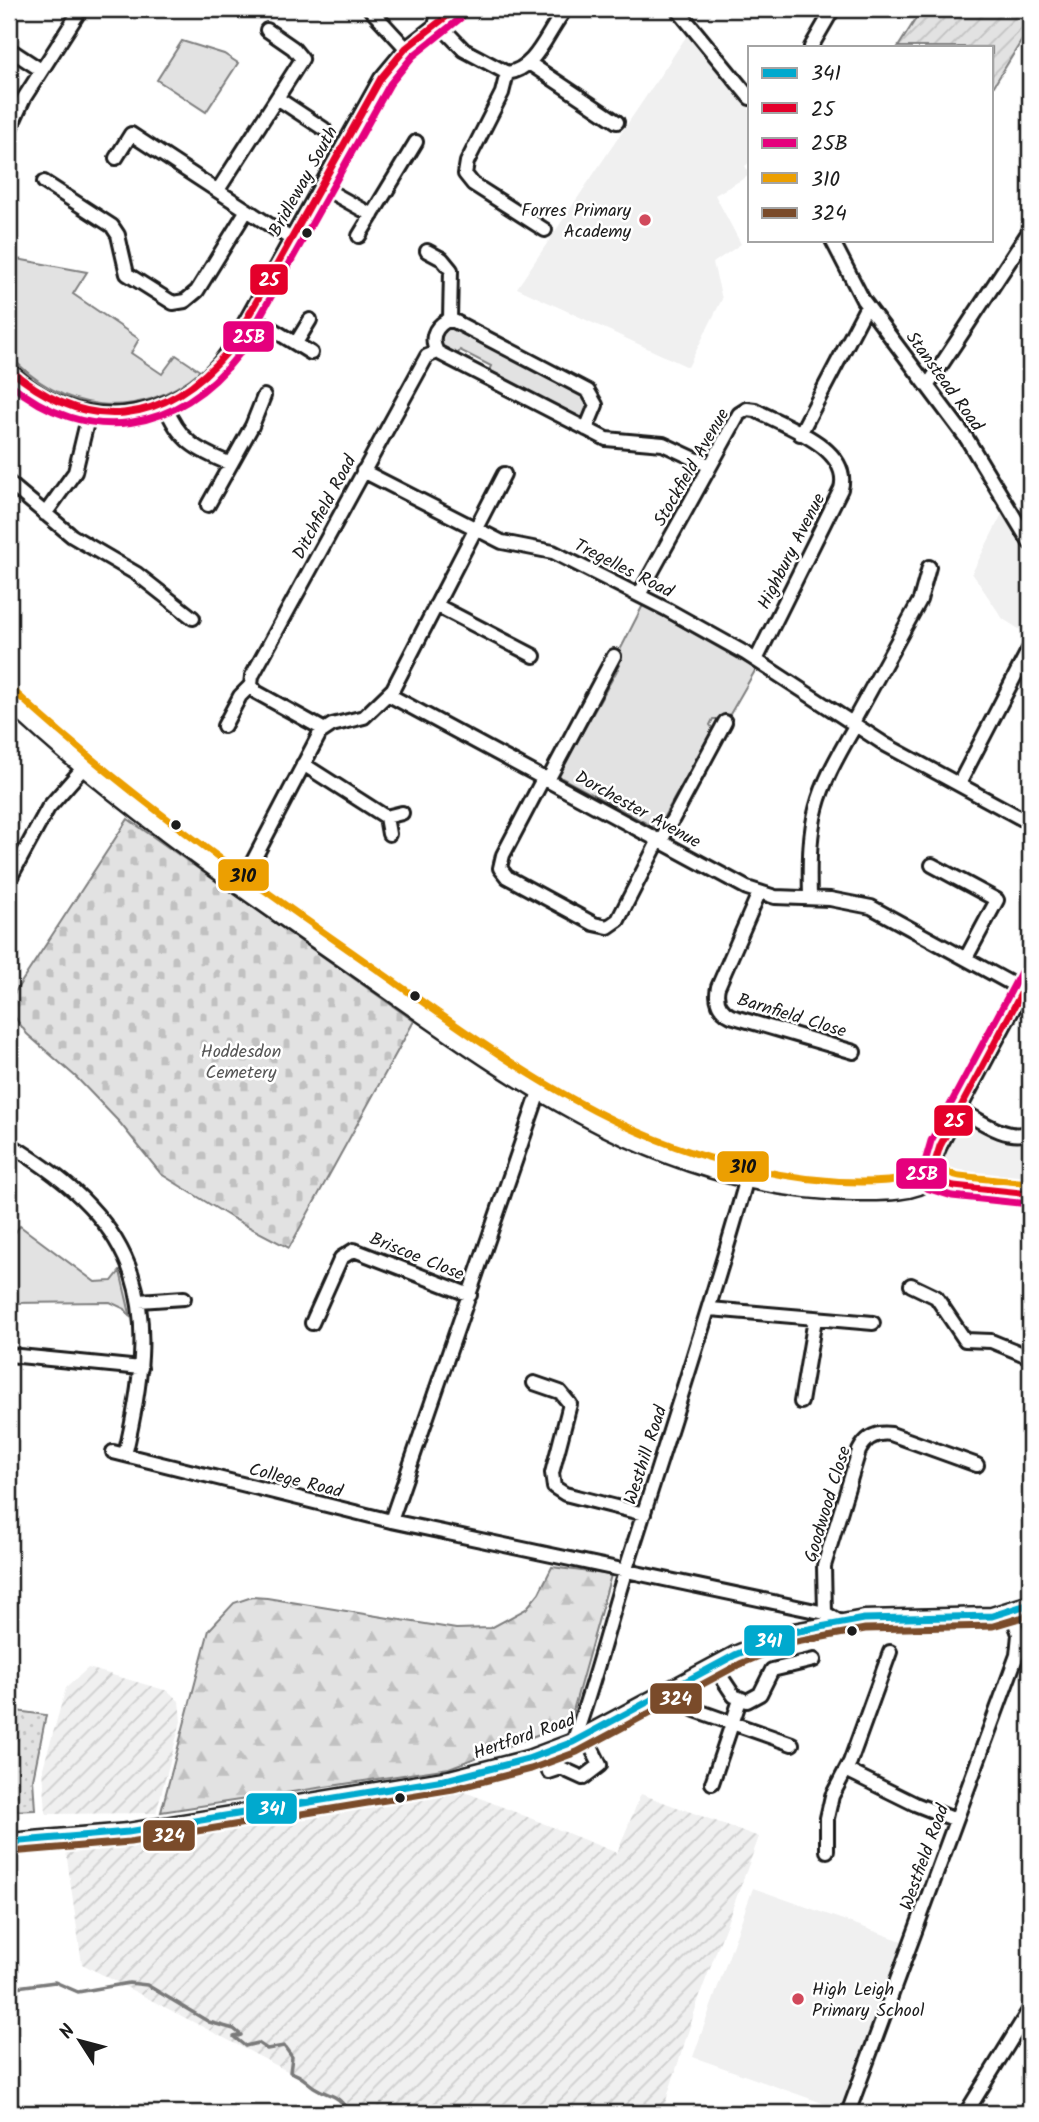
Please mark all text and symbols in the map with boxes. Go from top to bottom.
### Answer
legend [748,46,993,242]
text: 341 [811,58,841,91]
text: 25 [811,94,836,127]
street label: Bridleway South [262,121,347,242]
text: 25B [811,128,848,161]
text: 310 [811,164,840,197]
place label: Forres Primary Academy [521,197,632,247]
text: 324 [811,198,847,231]
marker: Forres Primary Academy [637,212,653,228]
unlabelled marker [300,226,314,240]
line badge: 25 [249,263,289,296]
text: 25 [259,266,281,296]
line badge: 25B [222,320,275,353]
text: 25B [233,323,265,353]
street label: Stanstead Road [897,326,991,439]
street label: Stockfield Avenue [647,403,738,532]
street label: Ditchfield Road [286,449,366,565]
street label: Highbury Avenue [751,488,834,615]
street label: Tregelles Road [569,532,679,607]
street label: Dorchester Avenue [569,764,706,857]
unlabelled marker [169,818,183,832]
line badge: 310 [217,858,270,892]
text: 310 [229,862,256,892]
street label: Barnfield Close [733,986,850,1047]
unlabelled marker [408,989,422,1003]
park label: Hoddesdon Cemetery [201,1038,281,1088]
line badge: 25 [933,1104,974,1137]
text: 25 [944,1107,966,1137]
line badge: 310 [716,1150,770,1183]
text: 310 [729,1153,756,1183]
line badge: 25B [895,1157,948,1190]
text: 25B [906,1160,938,1190]
street label: Briscoe Close [365,1225,468,1290]
street label: Westhill Road [617,1401,676,1509]
street label: Goodwood Close [797,1443,860,1566]
street label: College Road [246,1456,347,1507]
line badge: 341 [743,1624,796,1657]
unlabelled marker [845,1624,859,1638]
text: 341 [755,1627,782,1657]
line badge: 324 [649,1682,703,1715]
text: 324 [659,1685,693,1715]
street label: Hertford Road [470,1706,580,1768]
unlabelled marker [393,1791,407,1805]
line badge: 341 [245,1792,298,1825]
text: 341 [258,1795,285,1825]
street label: Westfield Road [893,1799,958,1915]
line badge: 324 [142,1819,196,1852]
text: 324 [152,1822,186,1852]
place label: High Leigh Primary School [812,1976,925,2026]
marker: High Leigh Primary School [790,1991,806,2007]
north arrow [46,2007,116,2076]
text: N [52,2019,84,2046]

